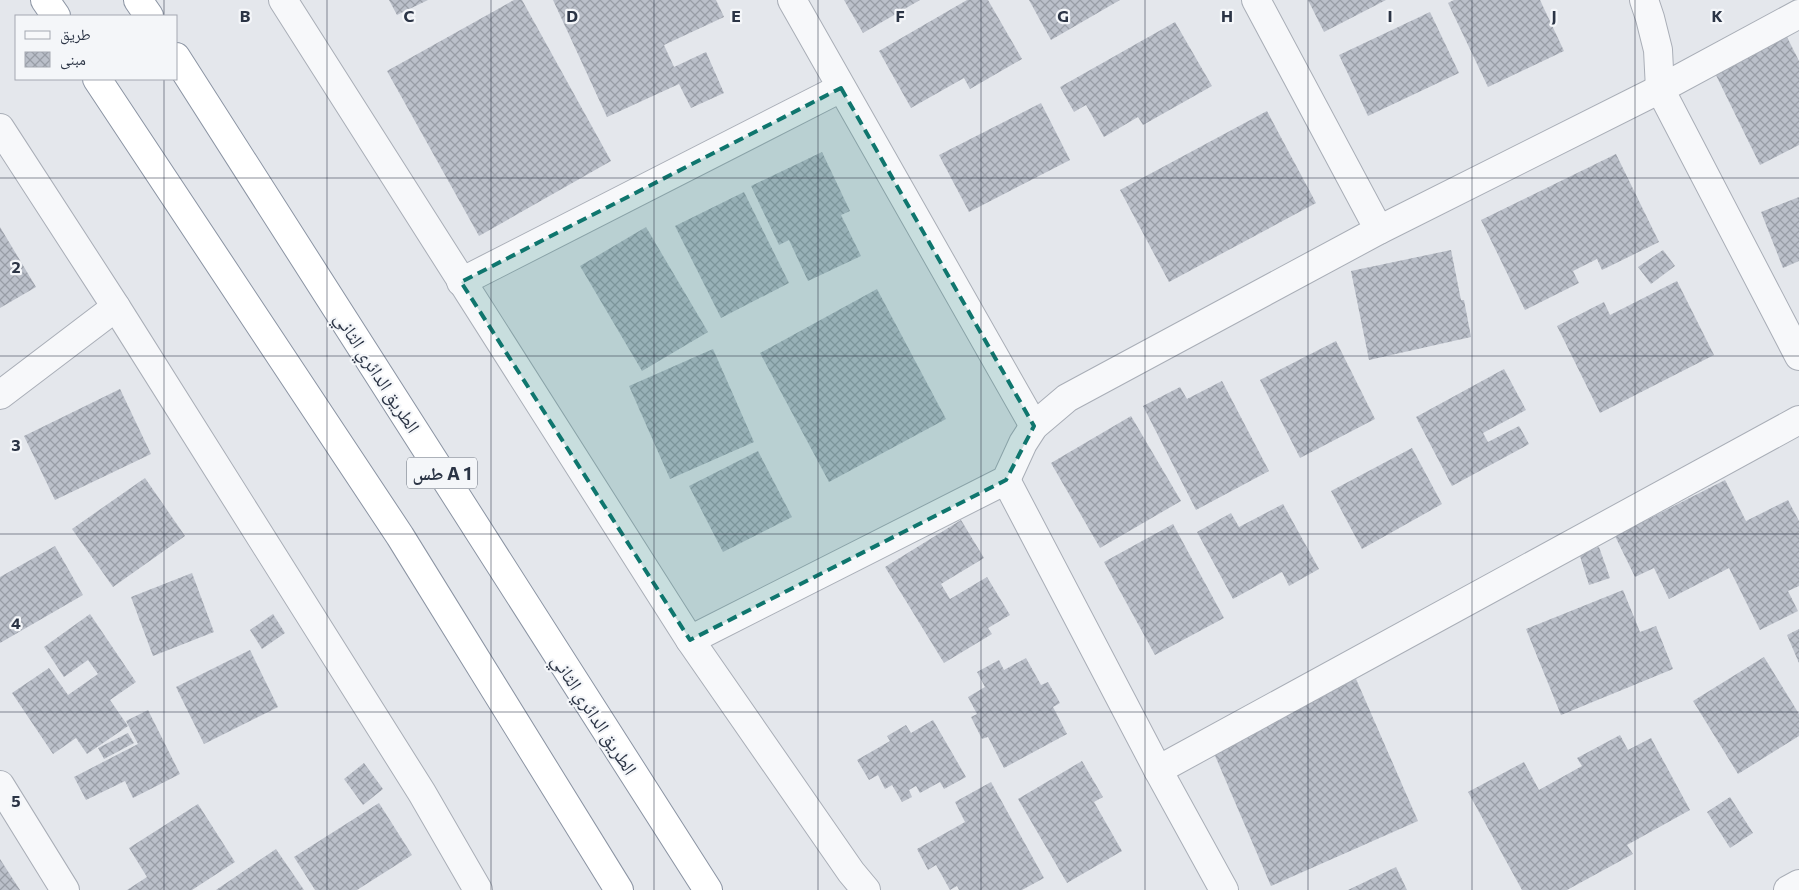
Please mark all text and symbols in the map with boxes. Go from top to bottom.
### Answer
text: B [240,6,251,25]
text: C [404,6,415,25]
text: D [566,6,578,25]
text: E [731,6,741,25]
text: F [895,6,905,25]
text: G [1057,6,1069,25]
text: H [1221,6,1233,25]
text: I [1387,6,1393,25]
text: J [1551,6,1557,25]
text: K [1711,6,1723,25]
legend [15,15,178,80]
text: طريق [60,25,91,45]
text: مبنى [60,50,86,70]
text: 2 [11,257,21,276]
street label: الطريق الدائري الثاني [326,307,426,439]
text: 3 [11,435,21,454]
road number: طس A 1 [407,458,477,488]
text: 4 [11,613,21,632]
street label: الطريق الدائري الثاني [543,649,643,781]
text: 5 [11,791,21,810]

